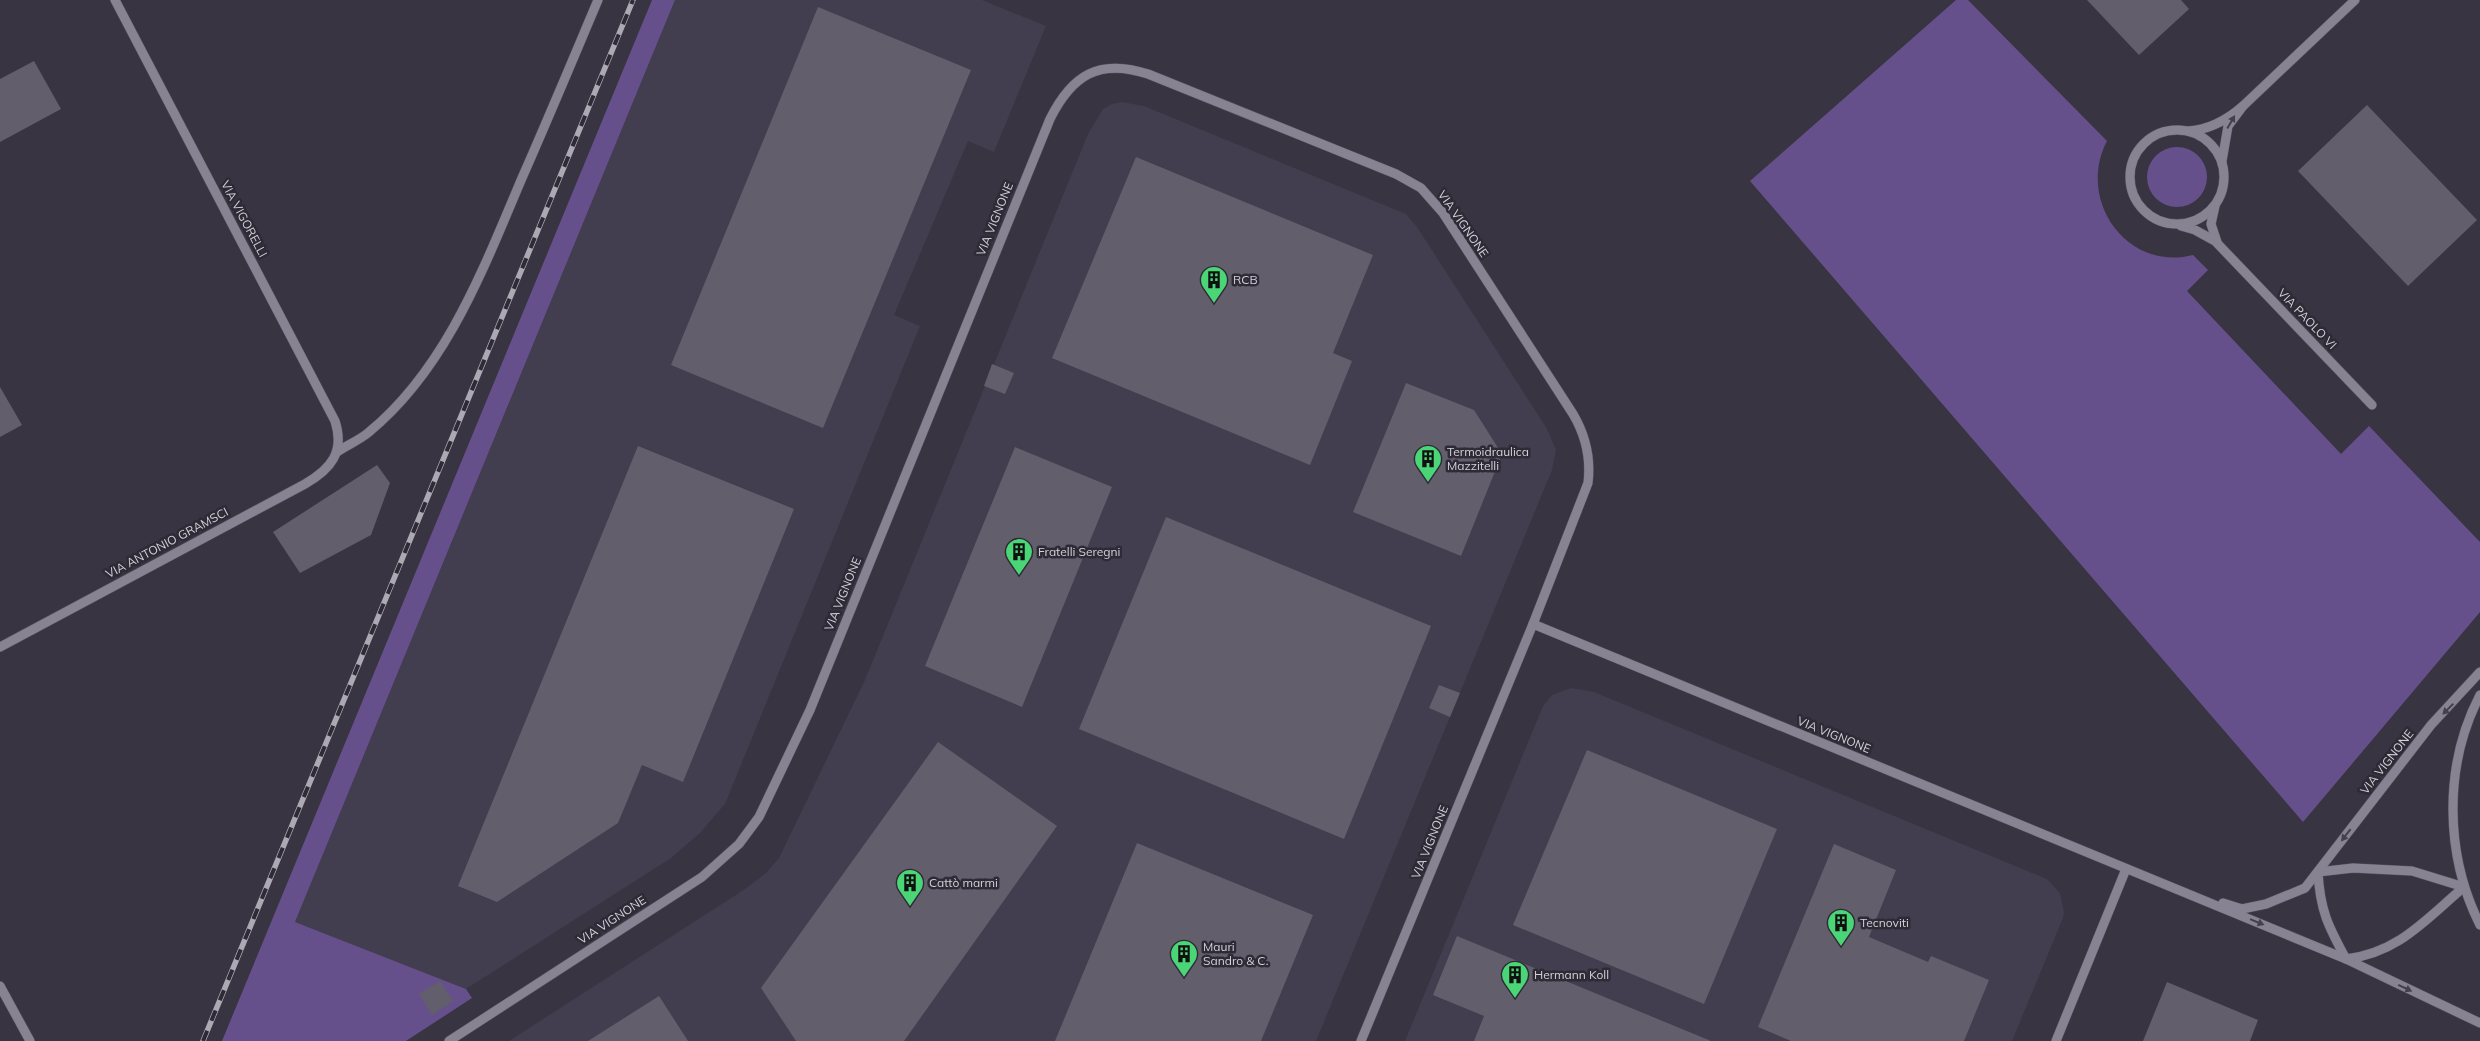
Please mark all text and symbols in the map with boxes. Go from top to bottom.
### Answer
one-way arrow [2227,115,2236,128]
street label: VIA VIGORELLI [218,178,271,260]
street label: VIA VIGNONE [973,180,1016,258]
street label: VIA VIGNONE [1435,187,1492,260]
building icon: RCB [1199,265,1229,304]
place label: RCB [1233,272,1258,287]
street label: VIA PAOLO VI [2275,285,2340,352]
building icon: Termoidraulica Mazzitelli [1413,444,1443,483]
place label: Termoidraulica Mazzitelli [1447,444,1529,473]
street label: VIA ANTONIO GRAMSCI [103,504,231,581]
building icon: Fratelli Seregni [1004,537,1034,576]
place label: Fratelli Seregni [1038,544,1121,559]
street label: VIA VIGNONE [821,555,864,633]
one-way arrow [2442,702,2454,714]
street label: VIA VIGNONE [1795,713,1873,756]
street label: VIA VIGNONE [2357,726,2417,797]
street label: VIA VIGNONE [1408,803,1451,881]
one-way arrow [2341,828,2352,841]
building icon: Cattò marmi [895,868,925,907]
place label: Cattò marmi [929,875,998,890]
street label: VIA VIGNONE [575,892,649,947]
building icon: Tecnoviti [1826,908,1856,947]
place label: Tecnoviti [1860,915,1909,930]
one-way arrow [2250,919,2264,927]
building icon: Mauri Sandro & C. [1169,939,1199,978]
place label: Mauri Sandro & C. [1203,939,1268,968]
building icon: Hermann Koll [1500,960,1530,999]
place label: Hermann Koll [1534,967,1609,982]
one-way arrow [2398,983,2413,992]

